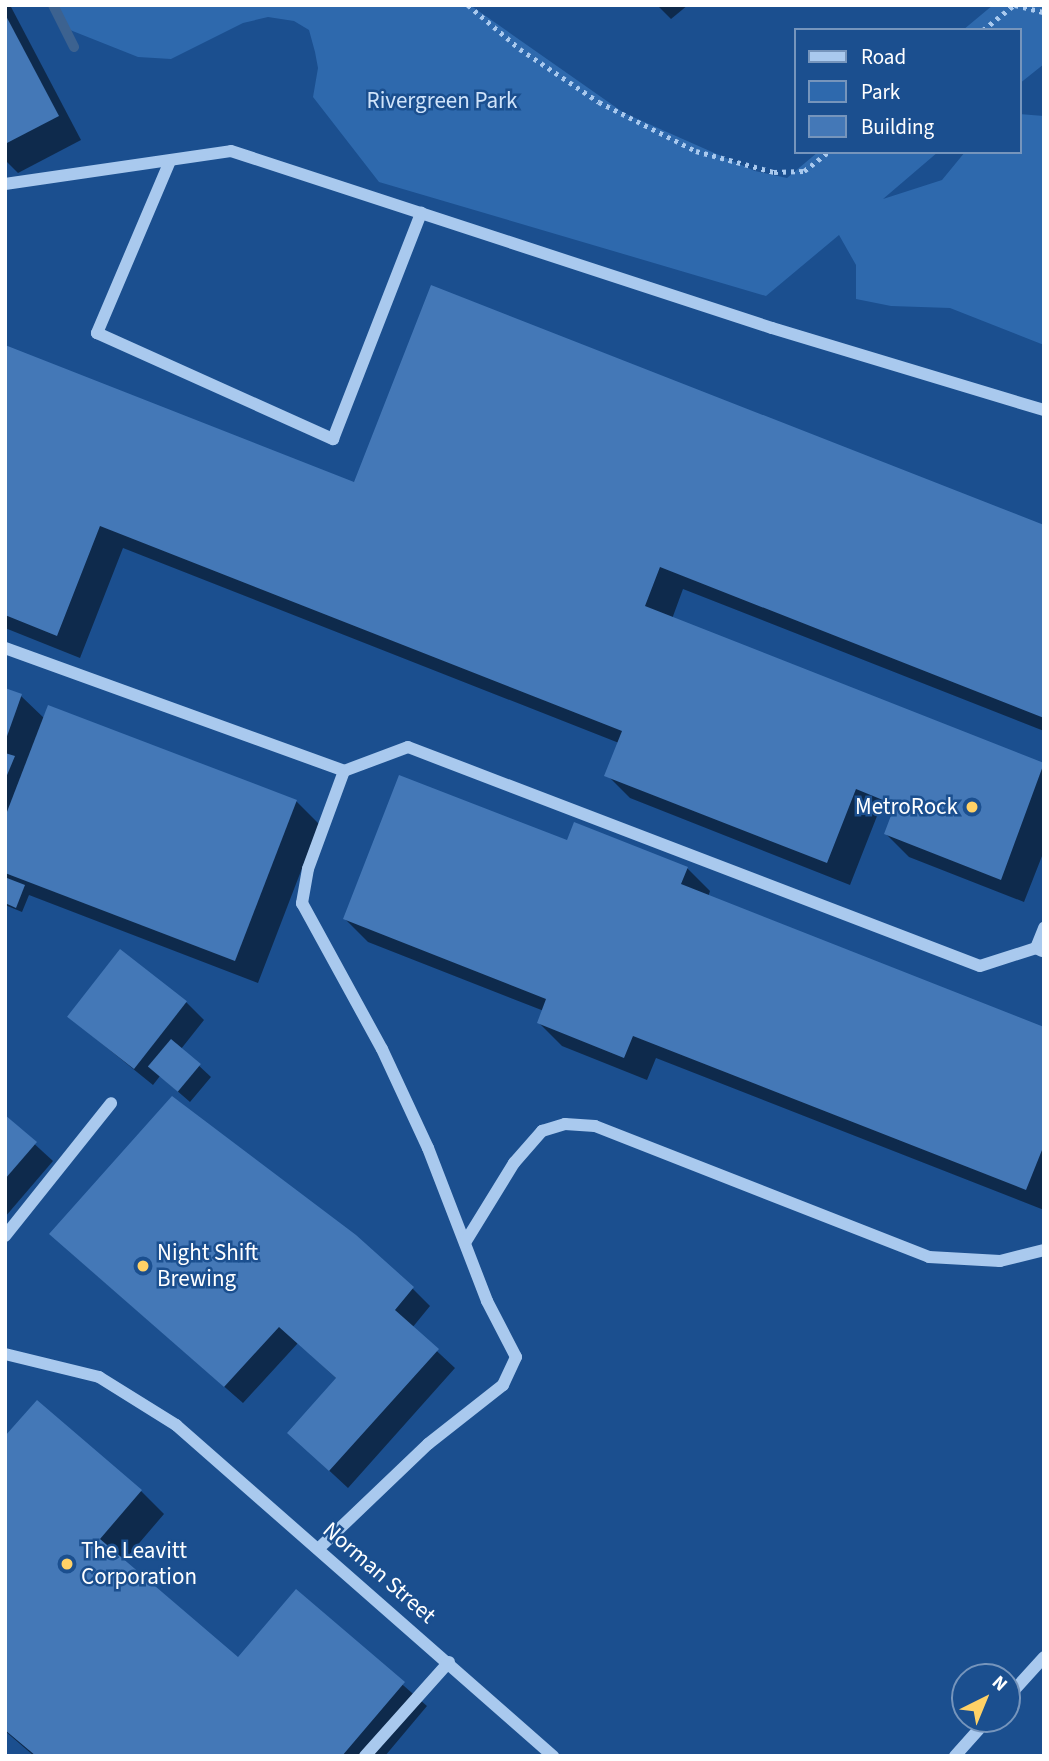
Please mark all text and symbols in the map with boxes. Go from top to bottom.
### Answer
legend [794,28,1021,154]
text: Road [861,42,906,72]
text: Park [861,77,900,107]
park label: Rivergreen Park [367,87,517,115]
text: Building [861,112,934,142]
place label: MetroRock [855,793,958,821]
marker: MetroRock [964,799,980,815]
place label: Night Shift Brewing [157,1239,258,1293]
marker: Night Shift Brewing [135,1258,151,1274]
street label: Norman Street [317,1516,441,1630]
place label: The Leavitt Corporation [81,1537,197,1591]
marker: The Leavitt Corporation [59,1556,75,1572]
north arrow [951,1663,1021,1733]
text: N [985,1670,1013,1698]

